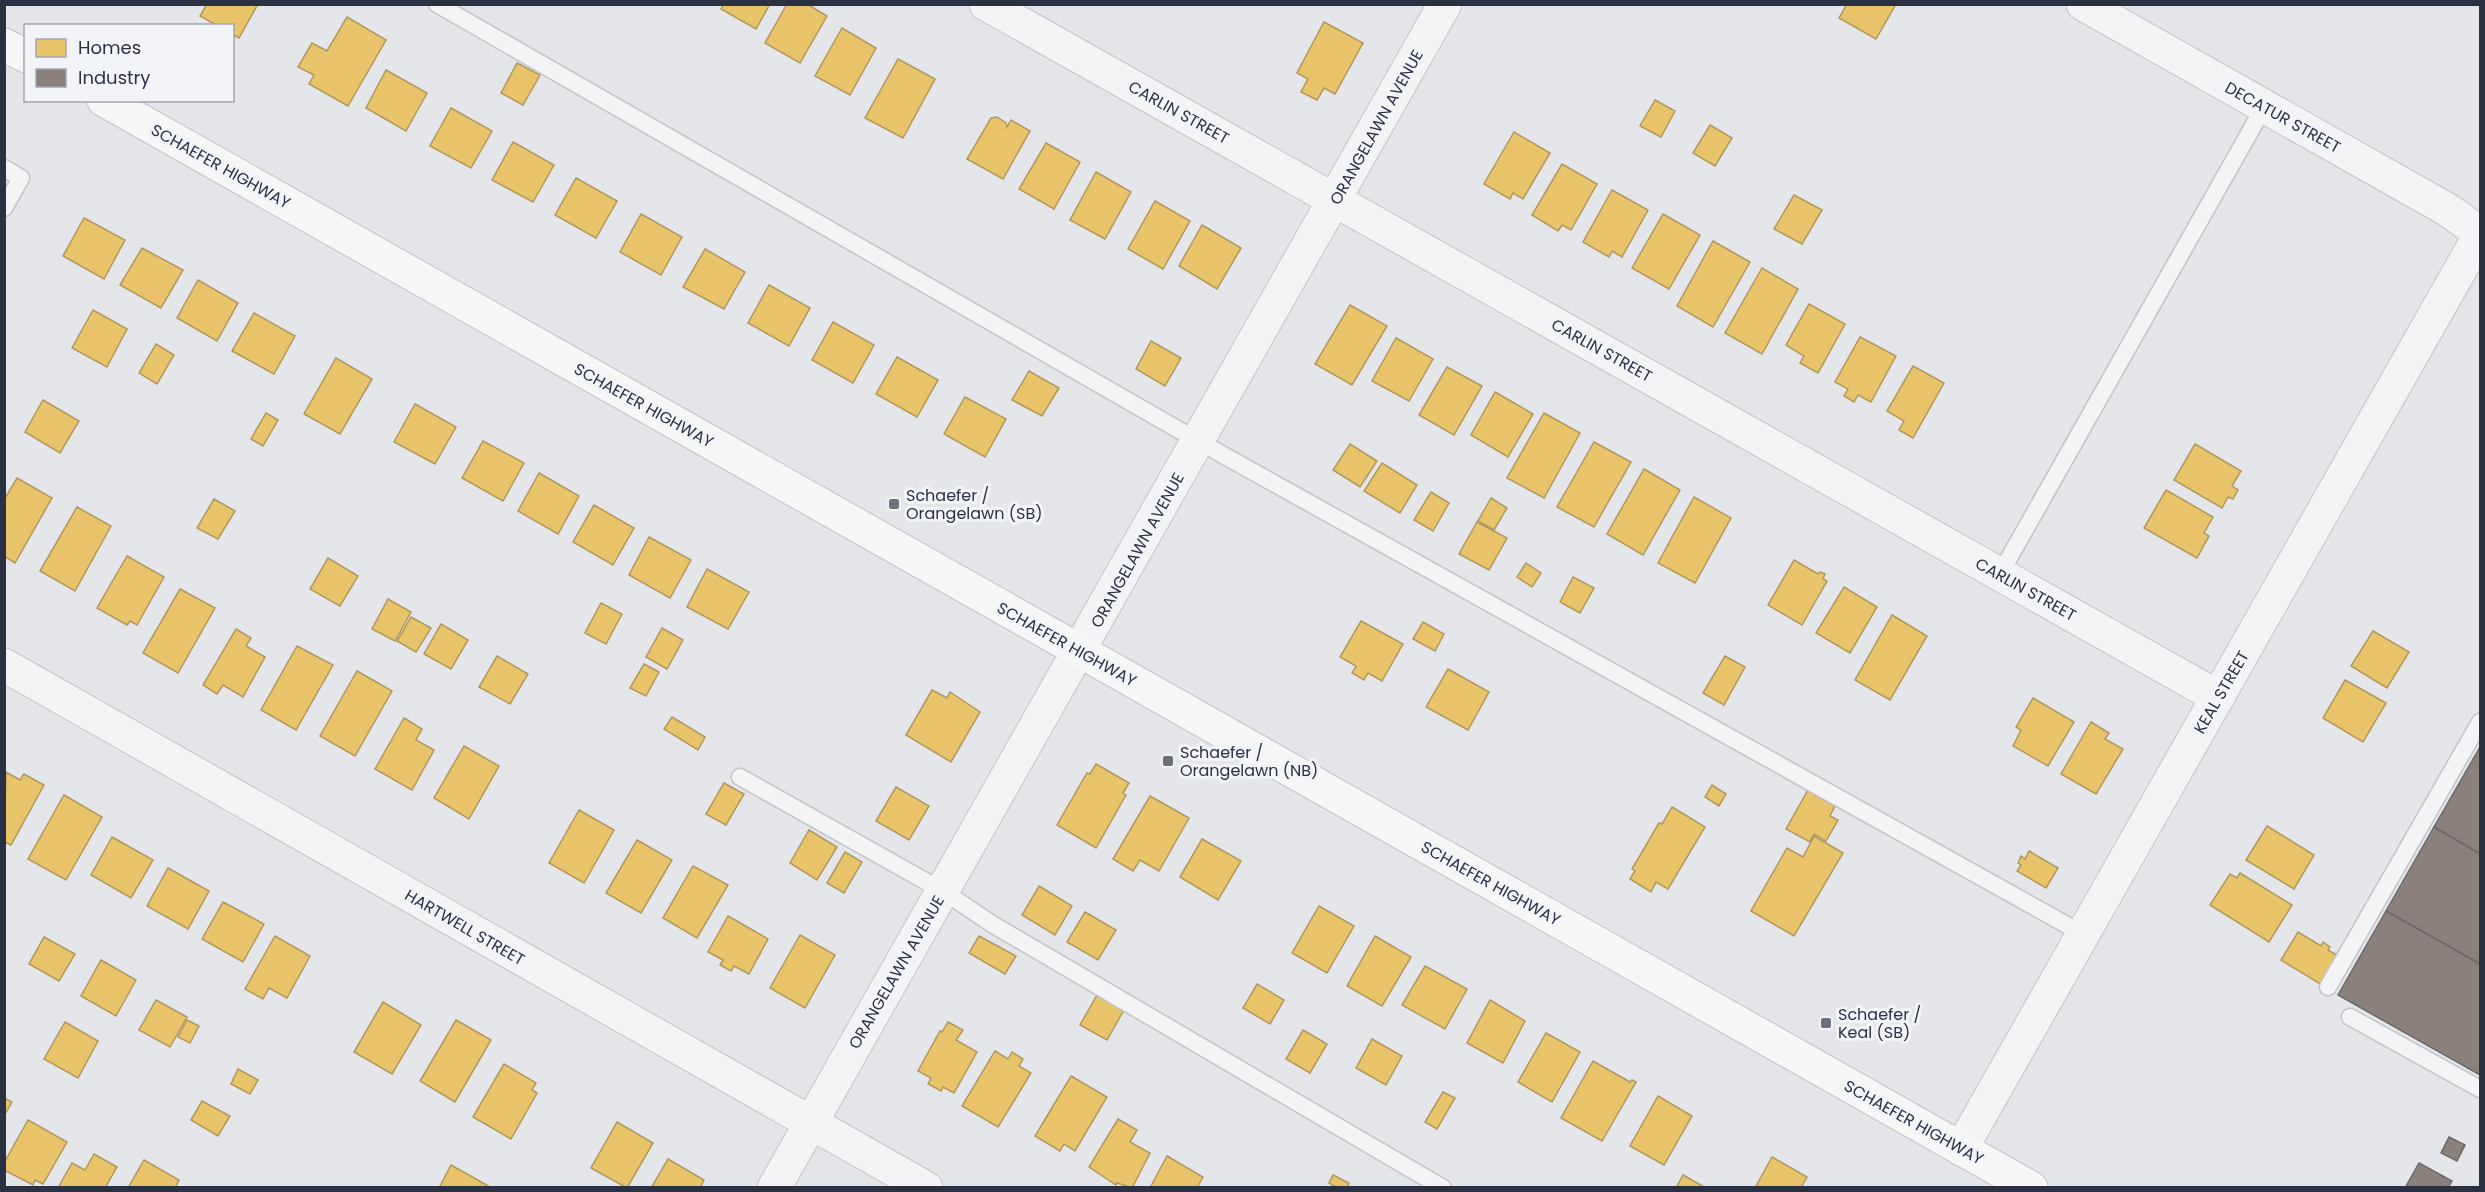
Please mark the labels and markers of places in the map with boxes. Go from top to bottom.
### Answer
place label: Schaefer / Orangelawn (SB) [906,484,1042,525]
marker: Schaefer / Orangelawn (SB) [887,497,901,511]
place label: Schaefer / Orangelawn (NB) [1180,741,1318,782]
marker: Schaefer / Orangelawn (NB) [1161,754,1175,768]
place label: Schaefer / Keal (SB) [1838,1003,1921,1044]
marker: Schaefer / Keal (SB) [1819,1016,1833,1030]

